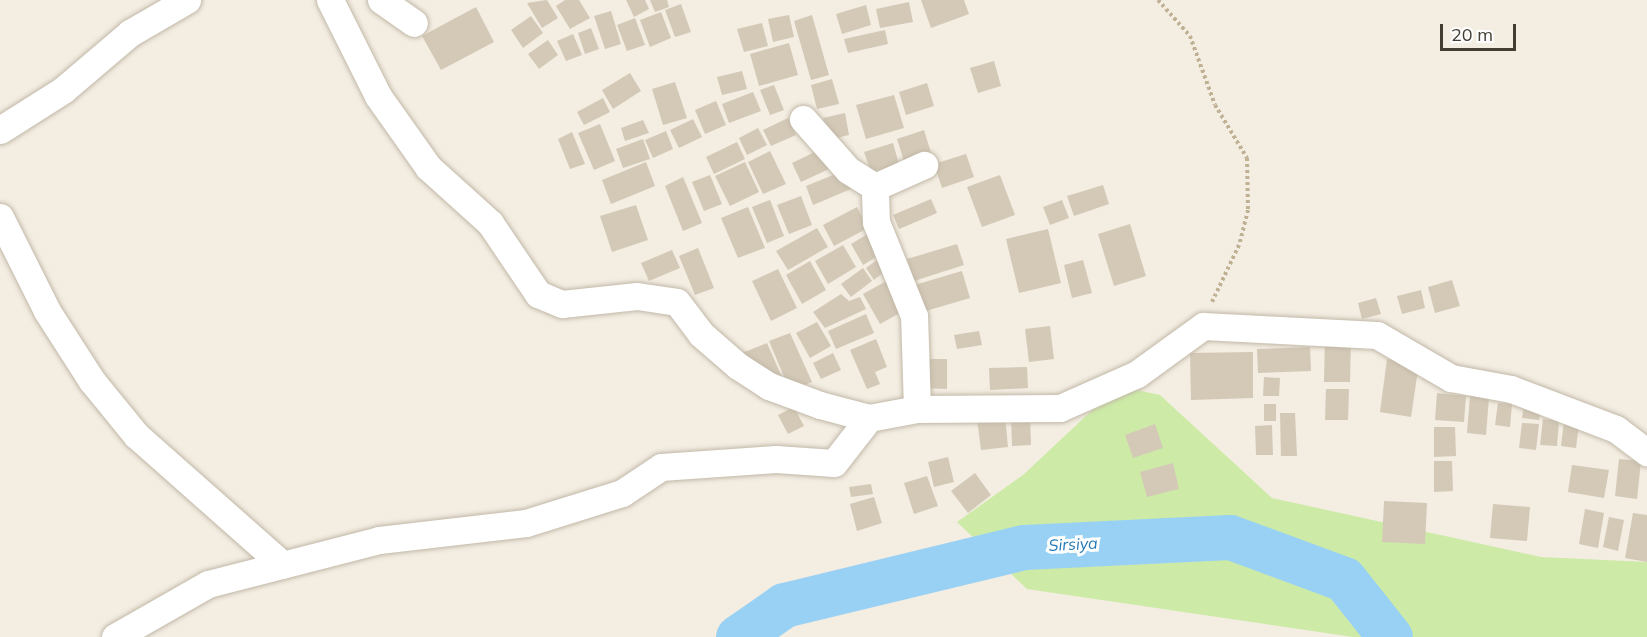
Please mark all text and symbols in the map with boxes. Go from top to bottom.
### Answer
scale bar [1443,12,1520,50]
text: 20 m [1451,23,1493,46]
water label: Sirsiya [1048,533,1098,555]

